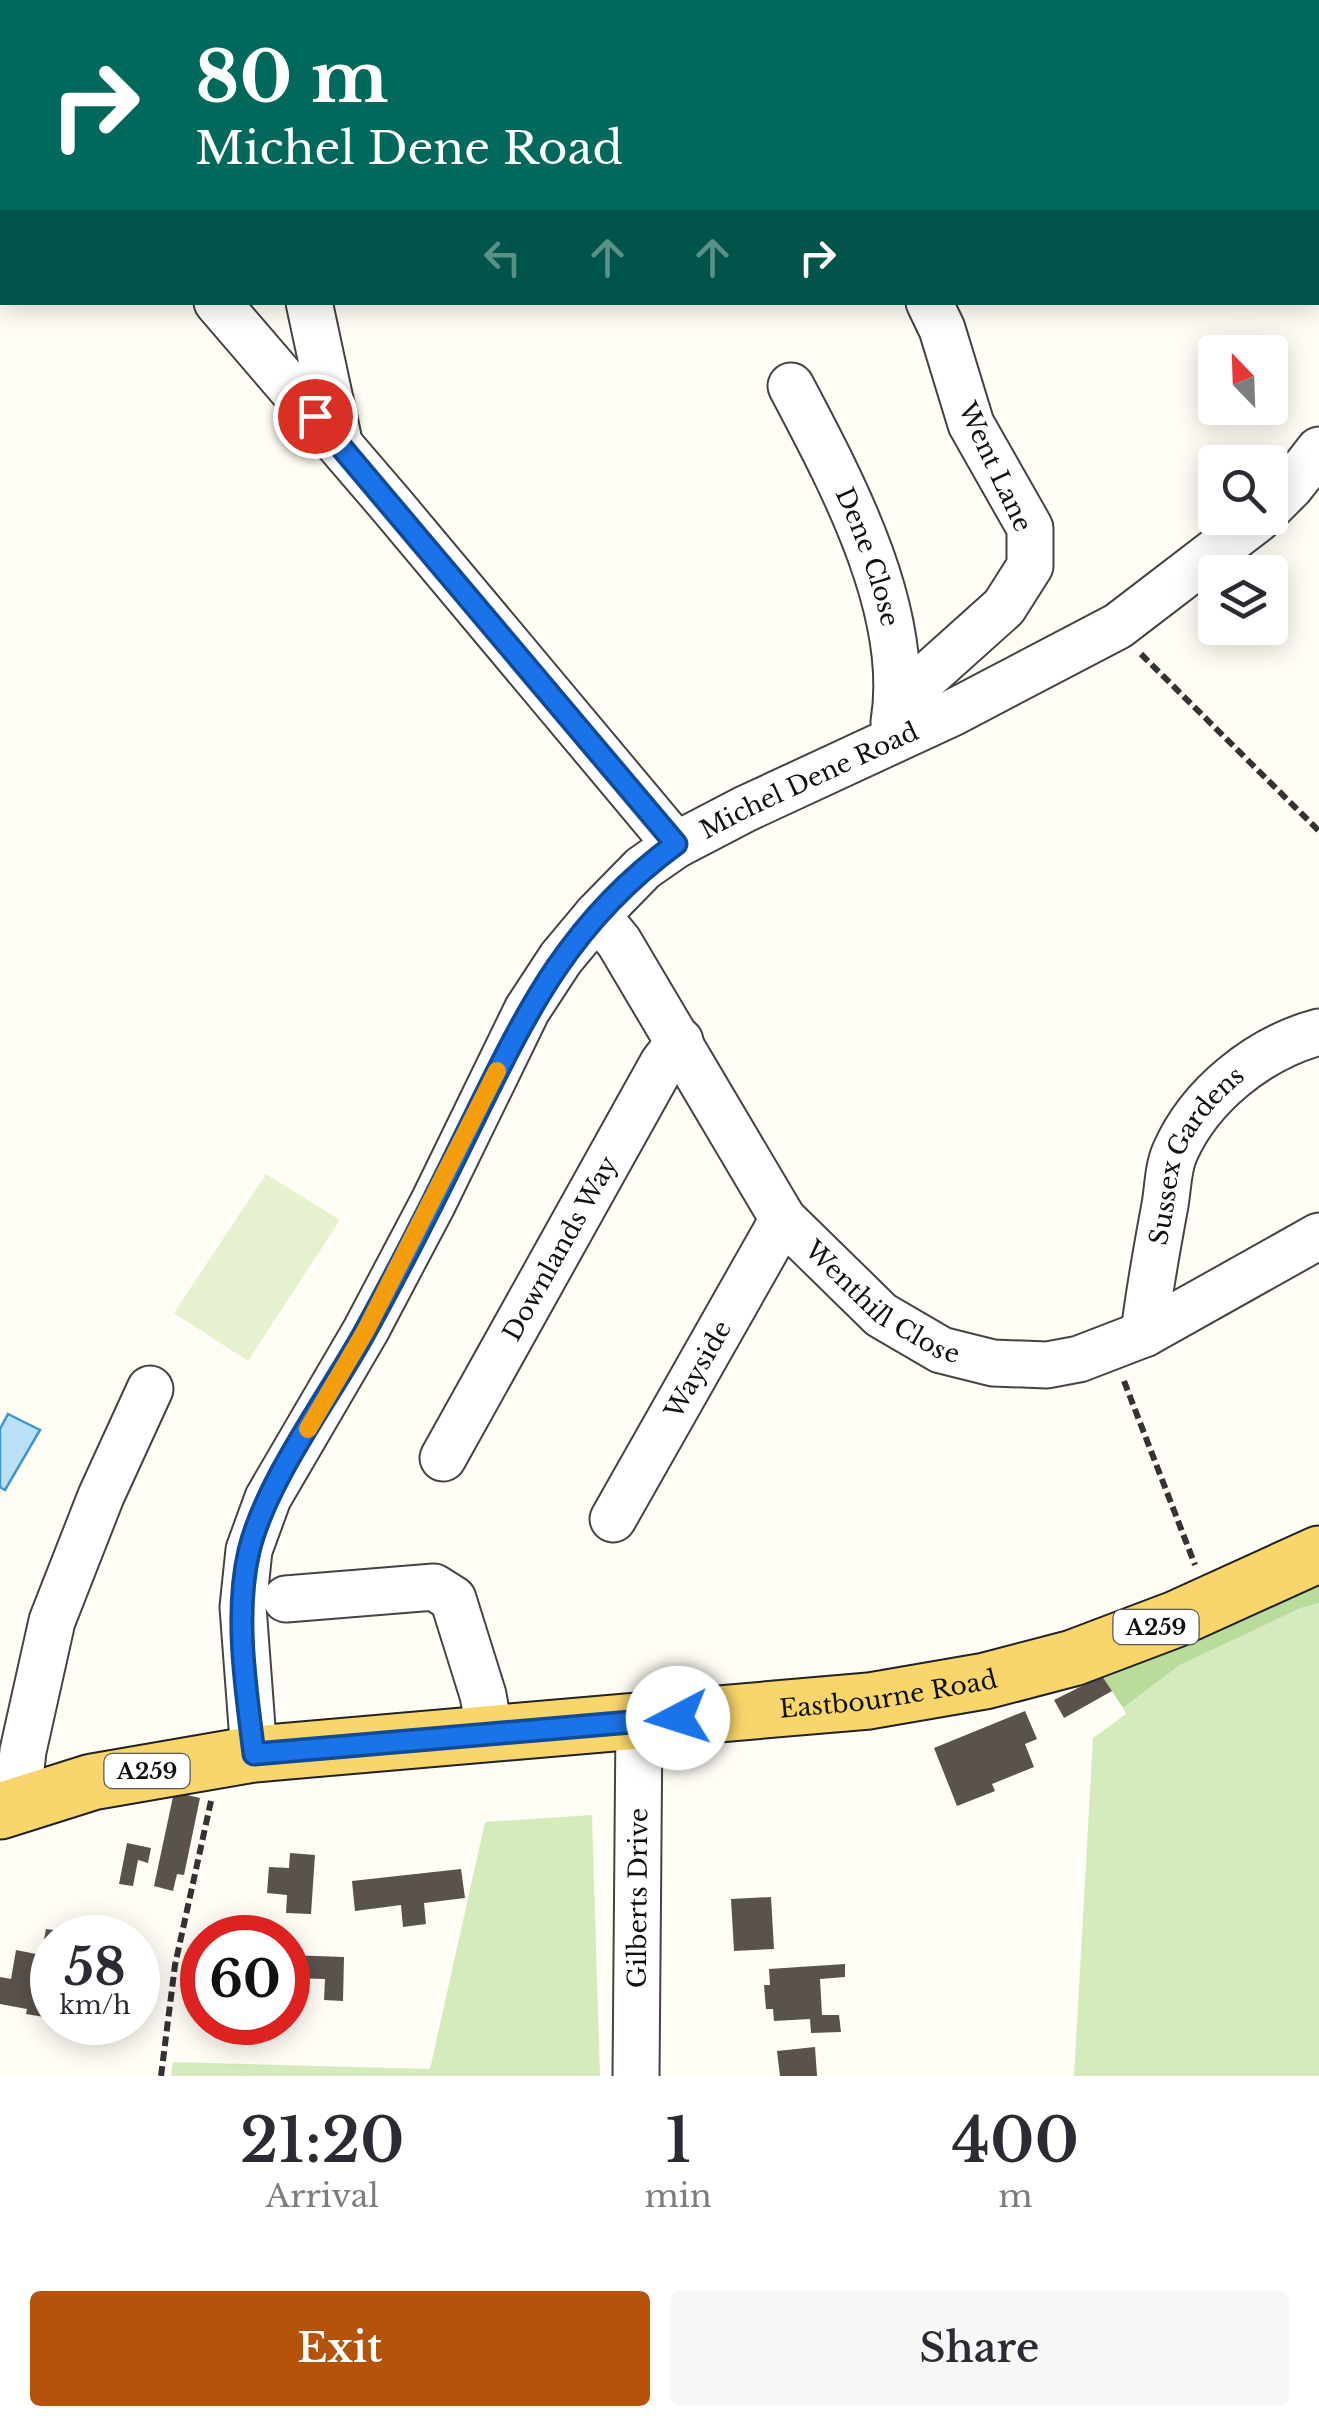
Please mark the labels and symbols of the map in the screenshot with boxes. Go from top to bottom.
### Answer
north arrow [1198,335,1288,425]
pin [273,374,358,459]
street label: Went Lane [951,396,1038,537]
street label: Dene Close [829,482,906,629]
street label: Michel Dene Road [695,715,923,845]
street label: Sussex Gardens [1142,1059,1250,1247]
street label: Downlands Way [496,1150,624,1346]
street label: Wenthill Close [798,1233,963,1370]
street label: Wayside [657,1315,738,1425]
road number: A259 [1114,1610,1198,1644]
street label: Eastbourne Road [778,1663,1001,1724]
position arrow [626,1666,730,1770]
road number: A259 [104,1754,190,1788]
street label: Gilberts Drive [621,1808,654,1988]
speed limit sign: 60 [180,1915,310,2045]

